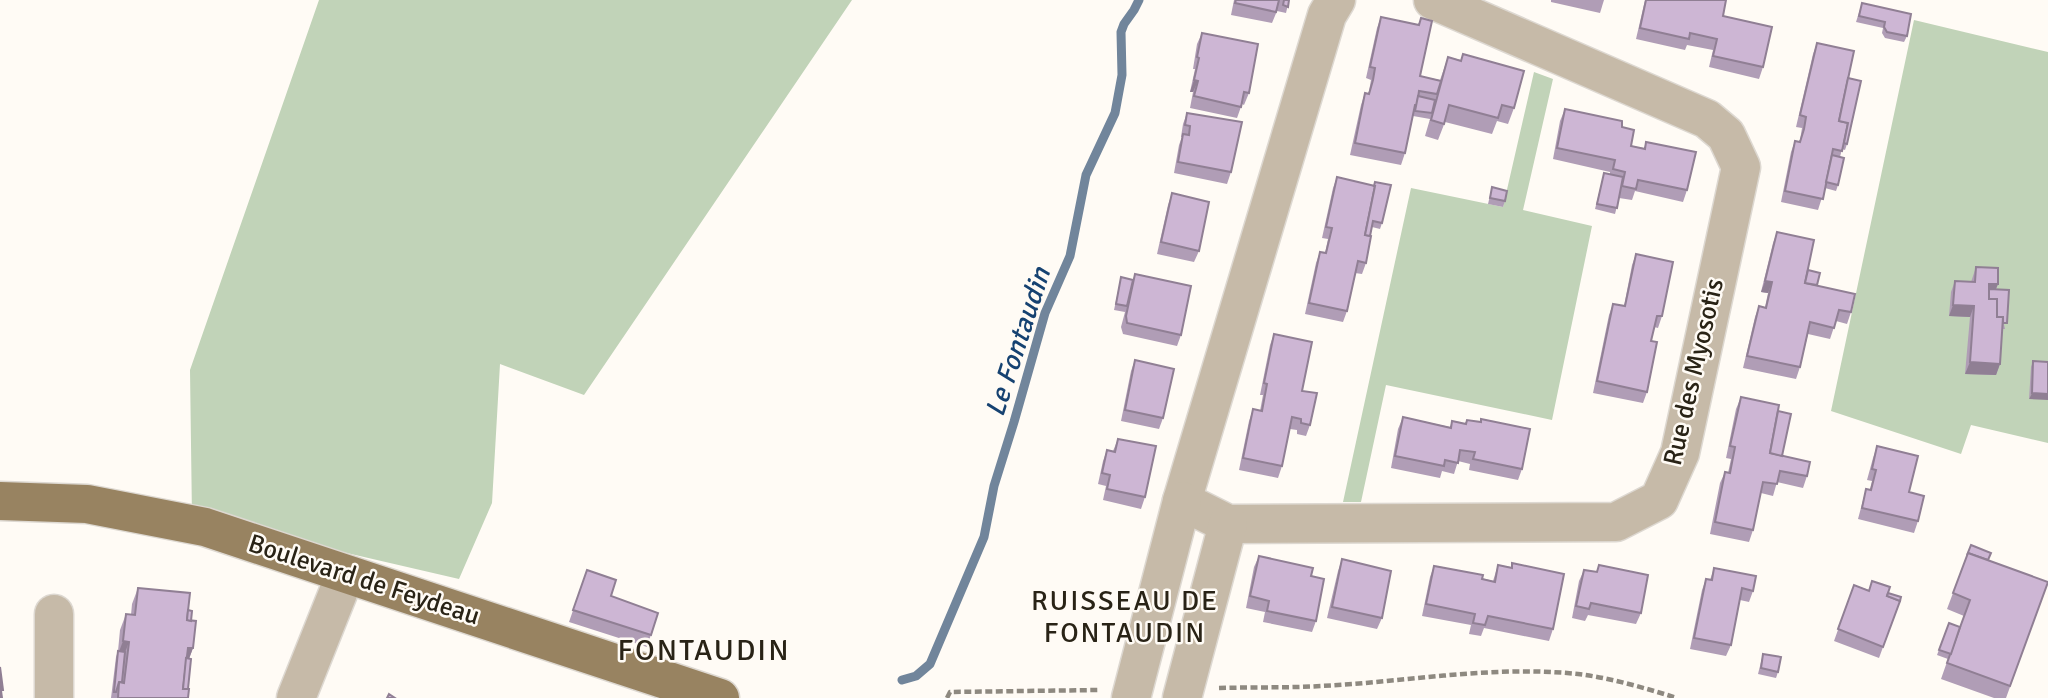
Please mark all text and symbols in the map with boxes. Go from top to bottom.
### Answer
water label: Le Fontaudin [978,263,1058,421]
street label: Rue des Myosotis [1657,276,1731,468]
street label: Boulevard de Feydeau [244,527,484,633]
district label: RUISSEAU DE FONTAUDIN [1031,584,1219,650]
district label: FONTAUDIN [617,632,791,669]

